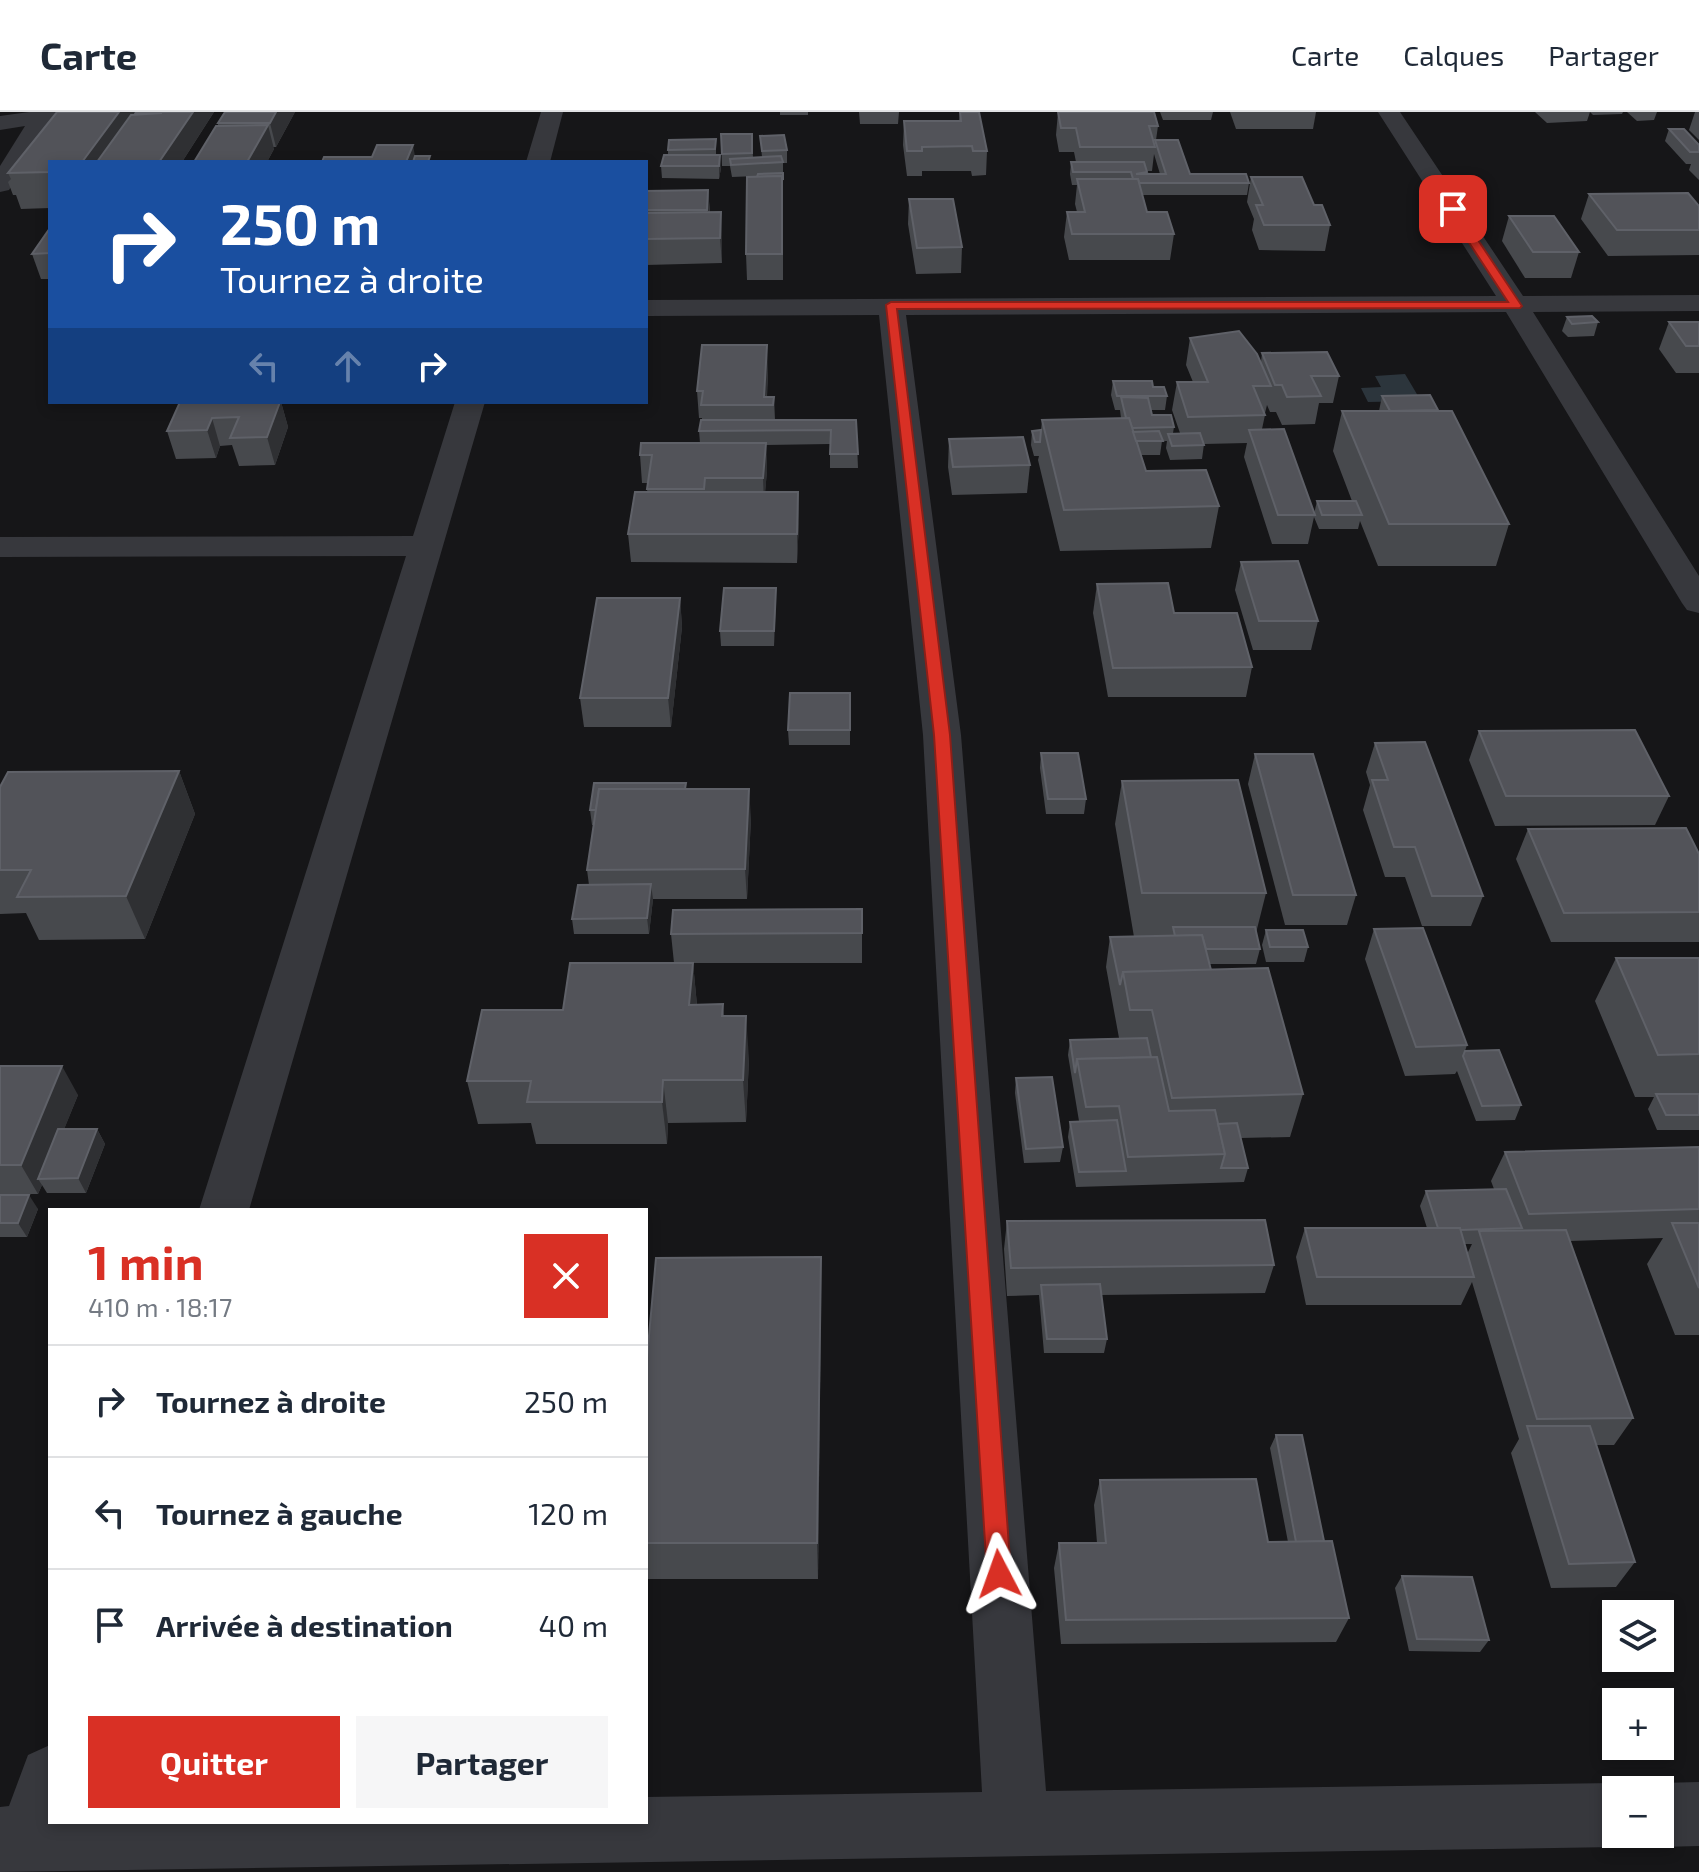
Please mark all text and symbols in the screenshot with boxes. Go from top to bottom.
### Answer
text: Carte [40,32,137,78]
text: Carte [1291,38,1359,72]
text: Calques [1403,38,1504,72]
text: Partager [1548,38,1659,72]
pin [1419,175,1487,243]
icon: arrive [1431,187,1475,231]
text: 250 m [220,189,380,256]
icon: right [88,192,192,296]
text: Tournez à droite [220,257,484,300]
icon: left [242,344,286,388]
icon: ahead [326,344,370,388]
icon: right [410,344,454,388]
text: 1 min [88,1232,204,1290]
button: close [524,1234,608,1318]
text: 410 m · 18:17 [88,1291,232,1322]
icon: right [88,1379,132,1423]
text: Tournez à droite [156,1383,386,1419]
text: 250 m [524,1383,608,1419]
icon: left [88,1491,132,1535]
text: Tournez à gauche [156,1495,403,1531]
text: 120 m [528,1495,608,1531]
position arrow [957,1532,1041,1616]
map controls [1602,1600,1674,1848]
button: layers [1602,1600,1674,1672]
icon: arrive [88,1603,132,1647]
text: Arrivée à destination [156,1607,453,1643]
text: 40 m [538,1607,608,1643]
button: + [1602,1688,1674,1760]
button: Quitter [88,1716,340,1808]
button: Partager [356,1716,608,1808]
button: − [1602,1776,1674,1848]

